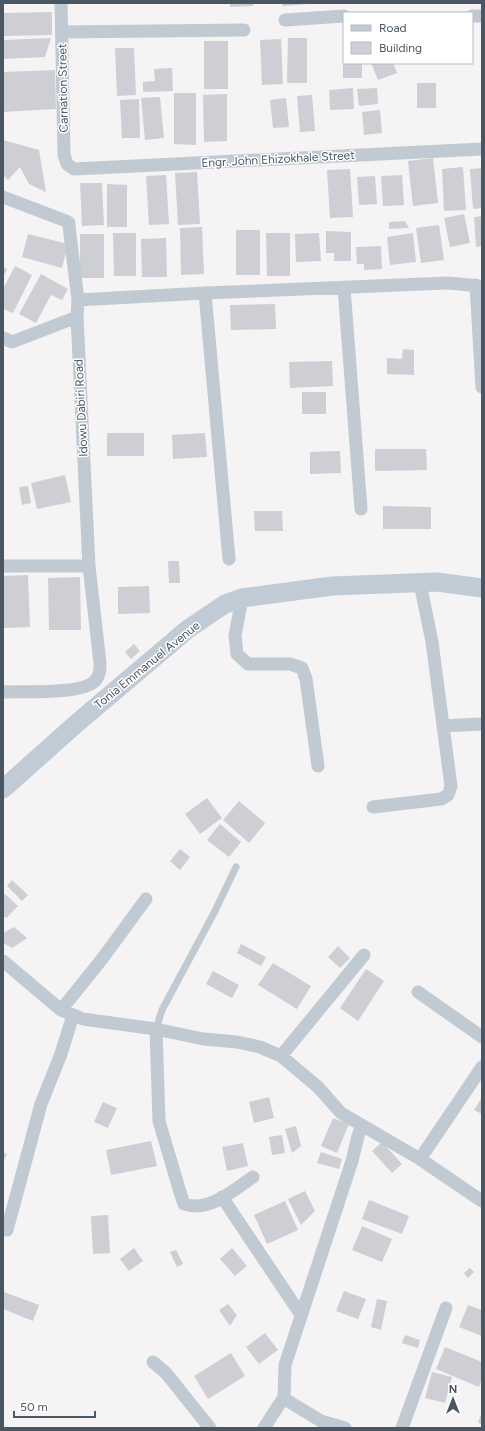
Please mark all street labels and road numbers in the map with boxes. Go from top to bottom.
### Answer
street label: Carnation Street [55,43,71,133]
street label: Engr. John Ehizokhale Street [201,148,356,170]
street label: Idowu Dabiri Road [71,359,91,457]
street label: Tonia Emmanuel Avenue [92,618,203,712]

